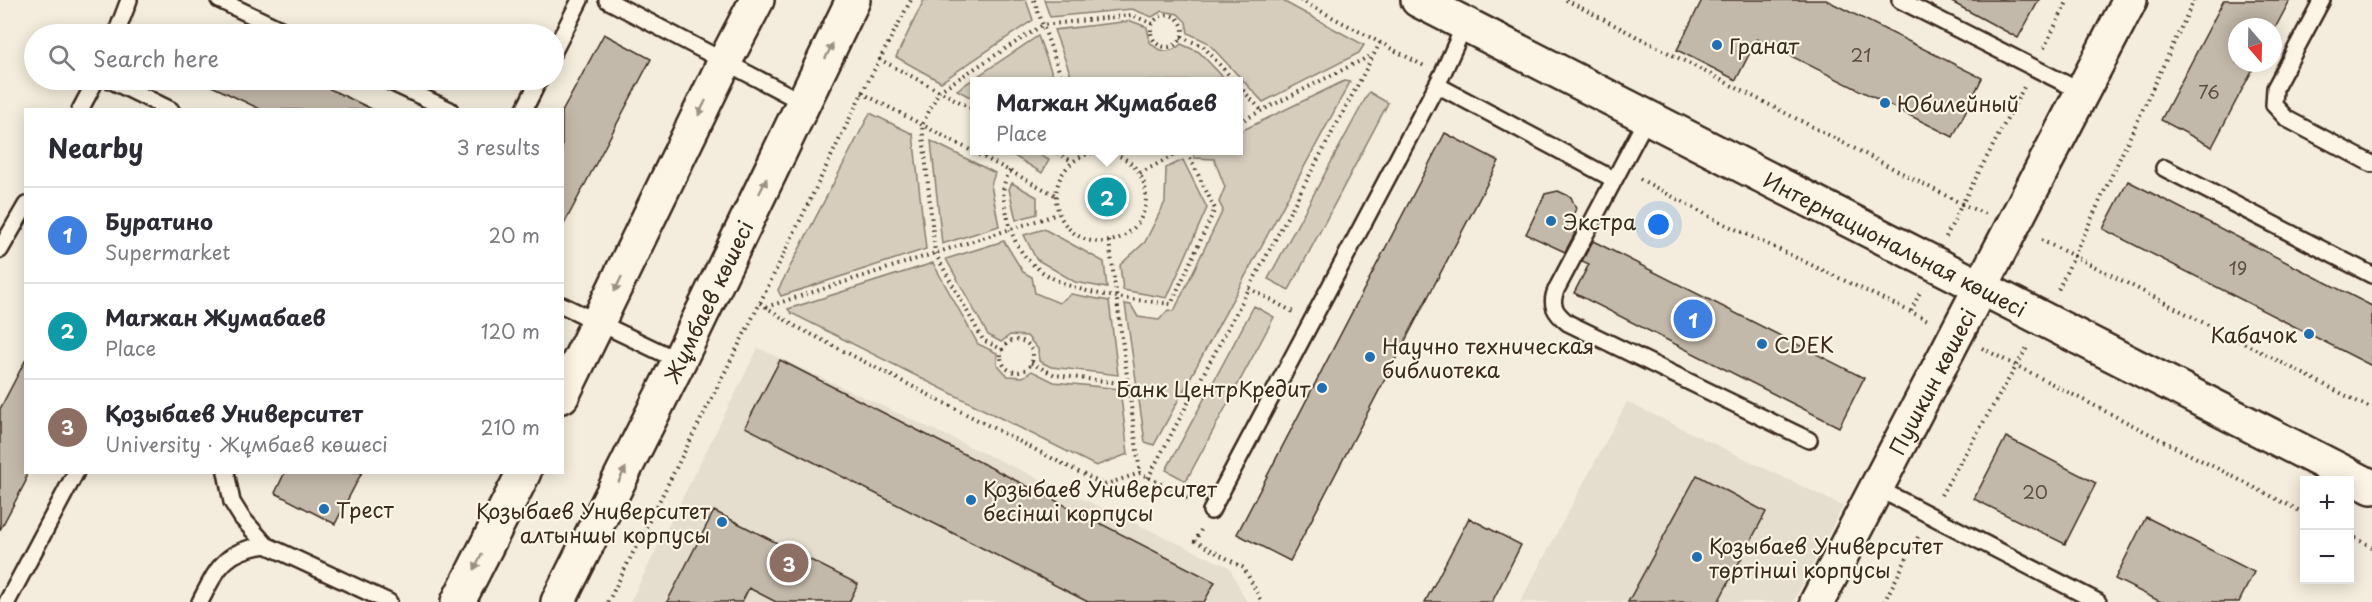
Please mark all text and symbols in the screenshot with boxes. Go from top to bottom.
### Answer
north arrow [2228,18,2282,72]
search box [24,24,564,90]
place label: Гранат [1729,29,1800,61]
marker: Гранат [1710,38,1724,52]
icon: search [45,41,78,74]
text: Search here [93,41,219,74]
house number: 21 [1851,41,1871,68]
one-way arrow [824,43,833,60]
popup [970,77,1243,155]
house number: 76 [2198,78,2220,105]
text: Магжан Жумабаев [996,85,1217,118]
place label: Юбилейный [1897,87,2019,119]
marker: Юбилейный [1878,96,1892,110]
one-way arrow [698,100,707,117]
text: Place [996,118,1047,148]
text: Nearby [48,128,143,167]
text: 3 results [457,132,540,162]
street label: Интернациональная көшесі [1758,163,2032,324]
pin: 2 [1088,174,1126,220]
one-way arrow [759,178,768,195]
text: Буратино [105,204,213,237]
place label: Экстра [1563,205,1637,237]
your location [1644,210,1673,239]
marker: Экстра [1544,214,1558,228]
street label: Жұмбаев көшесі [655,215,761,388]
text: 1 [63,220,72,250]
text: 20 m [488,220,540,250]
text: Supermarket [105,237,231,267]
house number: 19 [2229,254,2247,281]
one-way arrow [614,276,623,293]
pin: 1 [1674,296,1712,342]
text: Магжан Жумабаев [105,300,326,333]
street label: Пушкин көшесі [1880,302,1983,460]
text: 2 [60,316,75,346]
text: 120 m [481,316,540,346]
place label: Кабачок [2210,318,2298,350]
marker: Кабачок [2302,327,2316,341]
place label: CDEK [1774,328,1834,360]
place label: Научно техническая библиотека [1382,329,1594,385]
text: Place [105,333,156,363]
marker: CDEK [1755,337,1769,351]
marker: Научно техническая библиотека [1363,350,1377,364]
place label: Банк ЦентрКредит [1116,372,1311,404]
marker: Банк ЦентрКредит [1315,381,1329,395]
text: Қозыбаев Университет [105,396,363,429]
text: 3 [61,412,74,442]
text: 210 m [481,412,540,442]
text: University · Жұмбаев көшесі [105,429,388,459]
one-way arrow [617,466,627,483]
place label: Қозыбаев Университет бесінші корпусы [983,472,1218,528]
map controls [2300,476,2354,584]
button: + [2300,476,2354,530]
house number: 20 [2022,478,2048,505]
place label: Трест [336,493,394,525]
marker: Қозыбаев Университет бесінші корпусы [964,493,978,507]
place label: Қозыбаев Университет алтыншы корпусы [476,494,711,550]
marker: Трест [317,502,331,516]
marker: Қозыбаев Университет алтыншы корпусы [715,515,729,529]
place label: Қозыбаев Университет төртінші корпусы [1709,529,1944,585]
button: − [2300,530,2354,584]
pin: 3 [770,540,808,586]
marker: Қозыбаев Университет төртінші корпусы [1690,550,1704,564]
one-way arrow [473,554,483,571]

